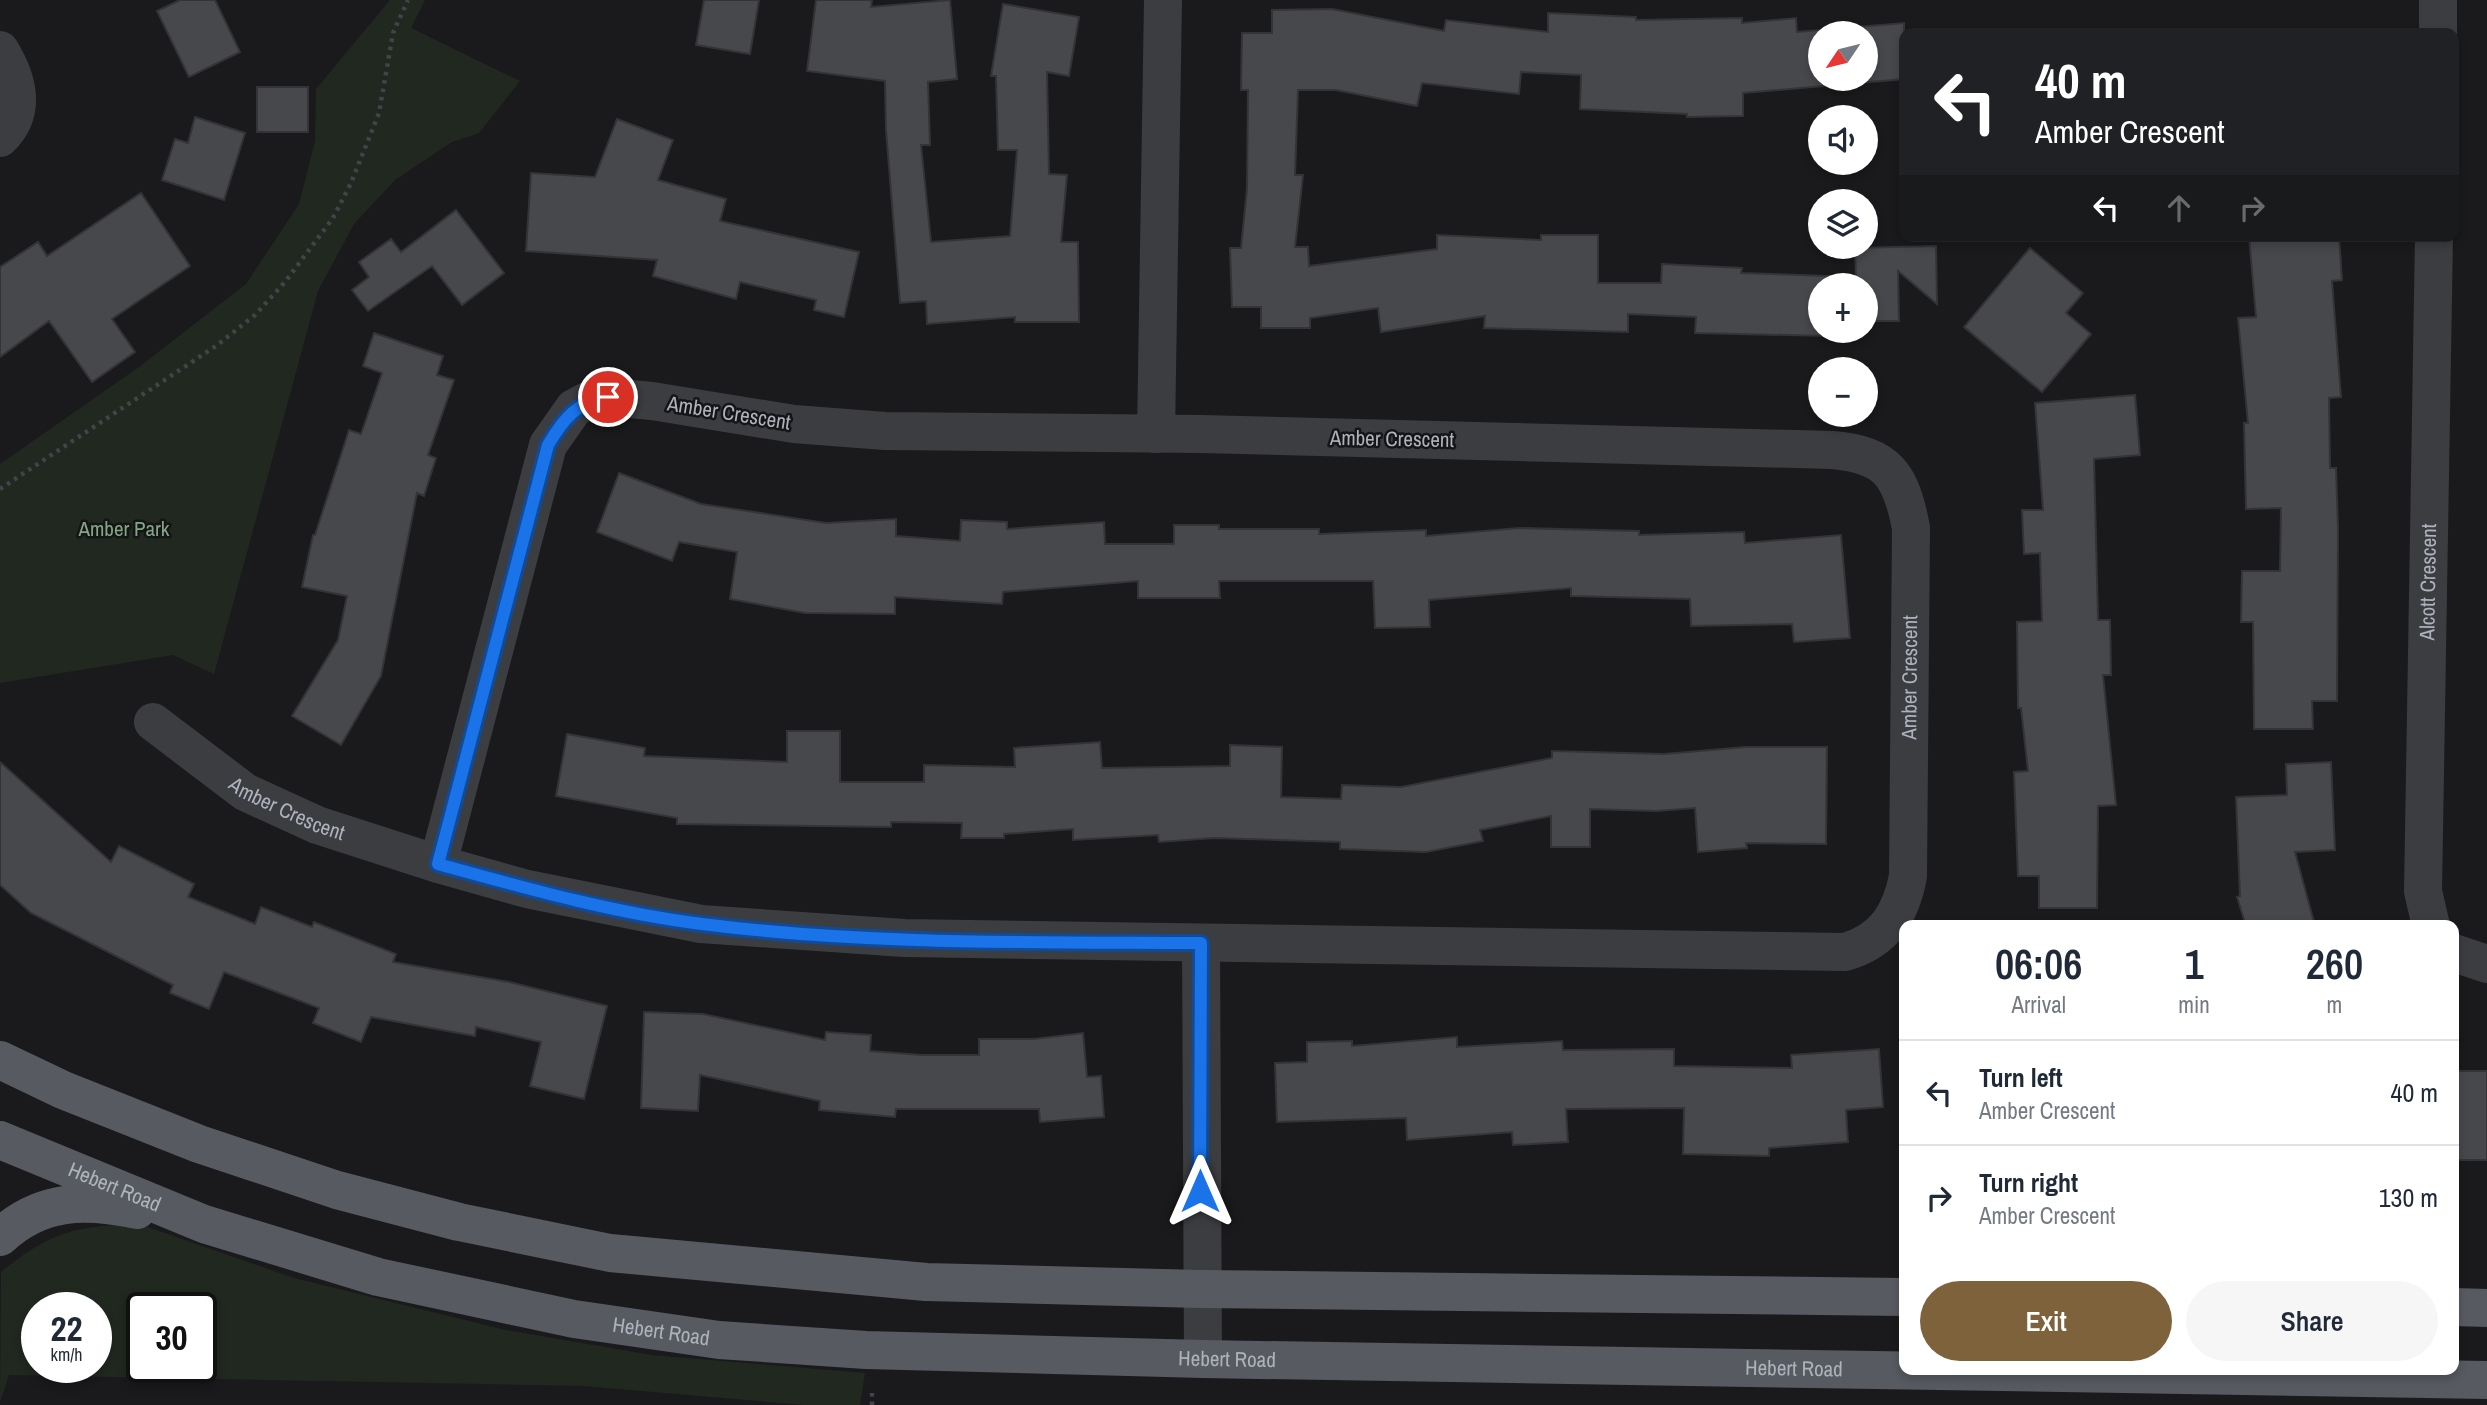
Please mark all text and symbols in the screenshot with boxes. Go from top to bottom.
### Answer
north arrow [1808,21,1878,91]
map controls [1808,21,1878,427]
text: 40 m [2035,47,2127,113]
icon: left [1920,56,2011,147]
button: sound [1808,105,1878,175]
text: Amber Crescent [2035,110,2225,153]
button: layers [1808,189,1878,259]
icon: left [2087,189,2125,227]
icon: ahead [2160,189,2198,227]
icon: right [2233,189,2271,227]
button: + [1808,273,1878,343]
button: − [1808,357,1878,427]
pin [578,367,638,427]
icon: arrive [589,378,627,416]
street label: Amber Crescent [664,388,793,437]
street label: Amber Crescent [1329,423,1455,454]
park label: Amber Park [78,514,170,543]
street label: Alcott Crescent [2412,523,2443,642]
street label: Amber Crescent [1894,615,1924,741]
street label: Amber Crescent [222,769,349,847]
text: 06:06 [1995,936,2082,992]
text: 1 [2184,936,2204,992]
text: 260 [2306,936,2363,992]
text: Arrival [2011,989,2066,1020]
text: min [2178,989,2210,1020]
text: m [2327,989,2342,1020]
text: Turn left [1979,1060,2063,1095]
icon: left [1920,1074,1958,1112]
text: 40 m [2391,1075,2438,1110]
text: Amber Crescent [1979,1095,2115,1126]
position arrow [1163,1154,1237,1228]
street label: Hebert Road [64,1155,166,1219]
text: Turn right [1979,1165,2078,1200]
icon: right [1920,1179,1958,1217]
text: 130 m [2379,1180,2438,1215]
text: Amber Crescent [1979,1200,2115,1231]
button: Exit [1920,1281,2172,1361]
button: Share [2186,1281,2438,1361]
speed limit sign: 30 [126,1292,217,1383]
text: 22 [51,1305,82,1352]
street label: Hebert Road [611,1310,712,1352]
text: km/h [51,1342,83,1367]
street label: Hebert Road [1178,1343,1276,1374]
street label: Hebert Road [1745,1353,1843,1383]

